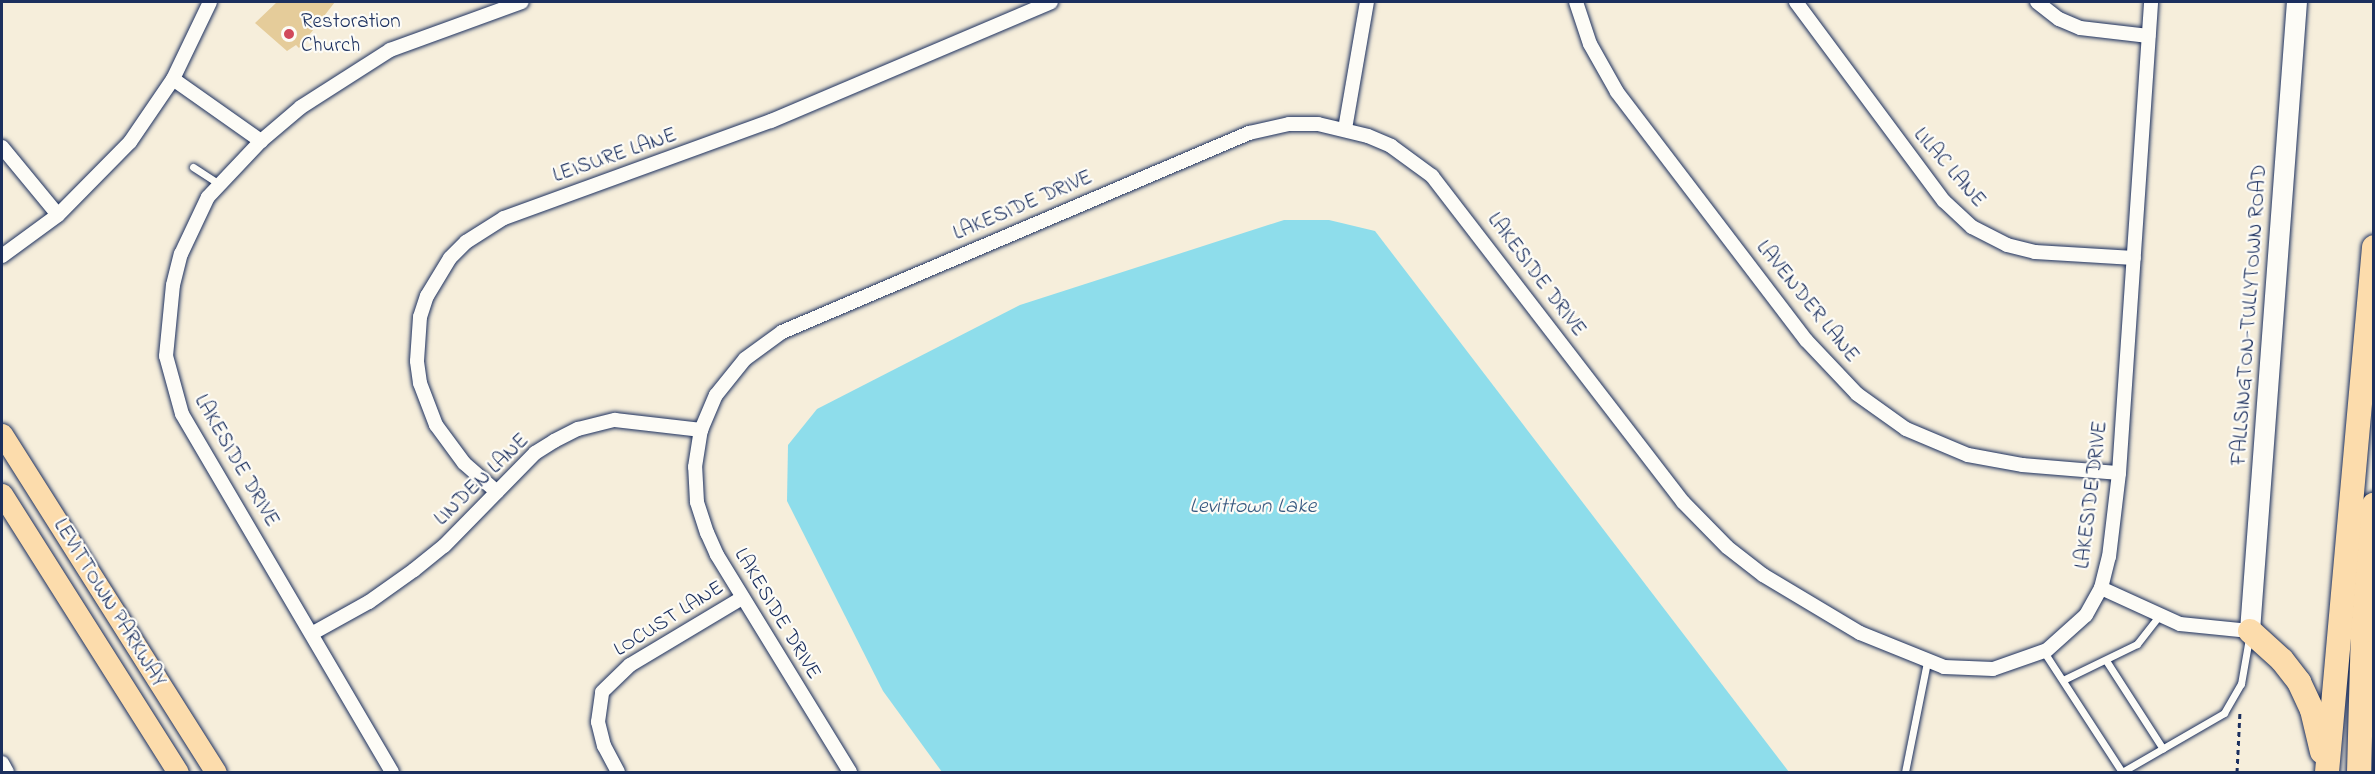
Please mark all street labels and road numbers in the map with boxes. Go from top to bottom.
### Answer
street label: LEISURE LANE [550,123,680,189]
street label: LILAC LANE [1907,123,1991,213]
street label: FALLSINGTON-TULLYTOWN ROAD [2227,164,2273,466]
street label: LAKESIDE DRIVE [950,165,1096,247]
street label: LAKESIDE DRIVE [1481,208,1591,342]
street label: LAVENDER LANE [1750,236,1864,368]
street label: LAKESIDE DRIVE [188,390,284,532]
street label: LAKESIDE DRIVE [2070,420,2114,570]
street label: LINDEN LANE [429,429,535,531]
street label: LEVITTOWN PARKWAY [47,514,171,692]
street label: LAKESIDE DRIVE [728,544,826,684]
street label: LOCUST LANE [609,575,729,663]

